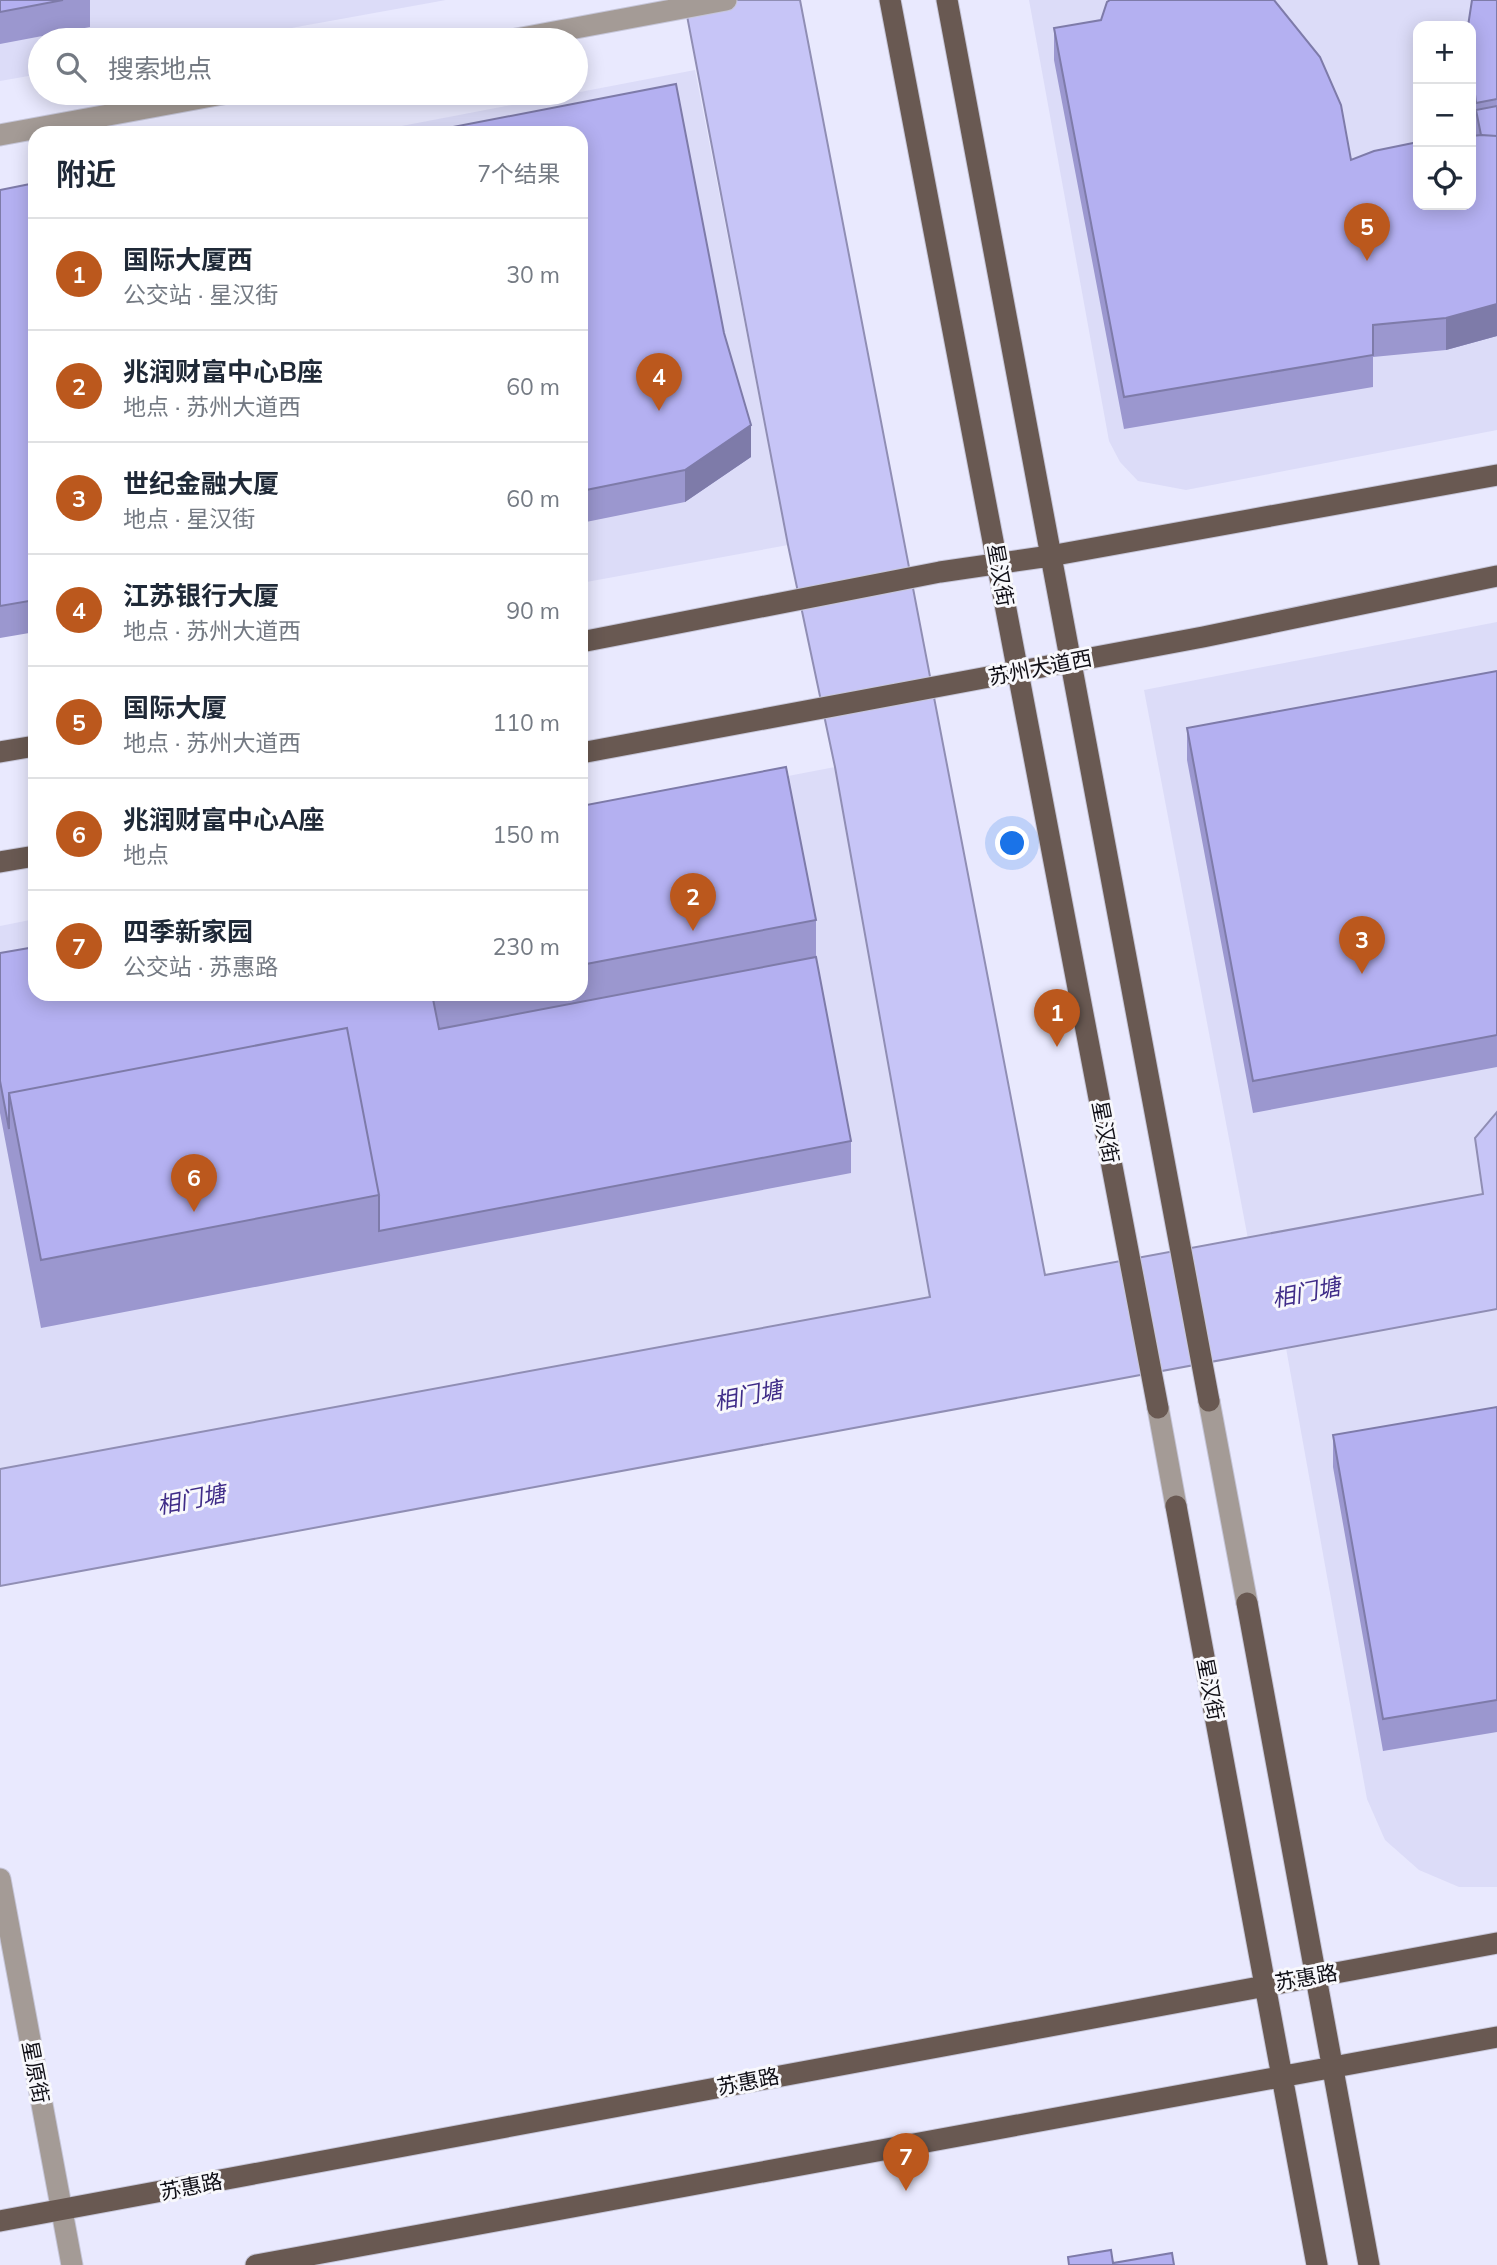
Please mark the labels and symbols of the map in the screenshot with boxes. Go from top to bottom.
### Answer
pin: 5 [1344,203,1390,261]
pin: 4 [636,353,682,411]
street label: 星汉街 [983,542,1019,608]
street label: 苏州大道西 [986,644,1094,690]
your location [995,826,1029,860]
pin: 2 [670,873,716,931]
pin: 3 [1339,916,1385,974]
pin: 1 [1034,989,1080,1047]
street label: 星汉街 [1087,1099,1125,1165]
pin: 6 [171,1154,217,1212]
water label: 相门塘 [1269,1270,1347,1313]
water label: 相门塘 [711,1373,789,1416]
water label: 相门塘 [154,1477,232,1520]
street label: 星汉街 [1192,1656,1230,1722]
street label: 苏惠路 [1273,1959,1339,1995]
street label: 星原街 [17,2039,55,2105]
street label: 苏惠路 [715,2062,781,2100]
pin: 7 [883,2133,929,2191]
street label: 苏惠路 [158,2167,224,2205]

